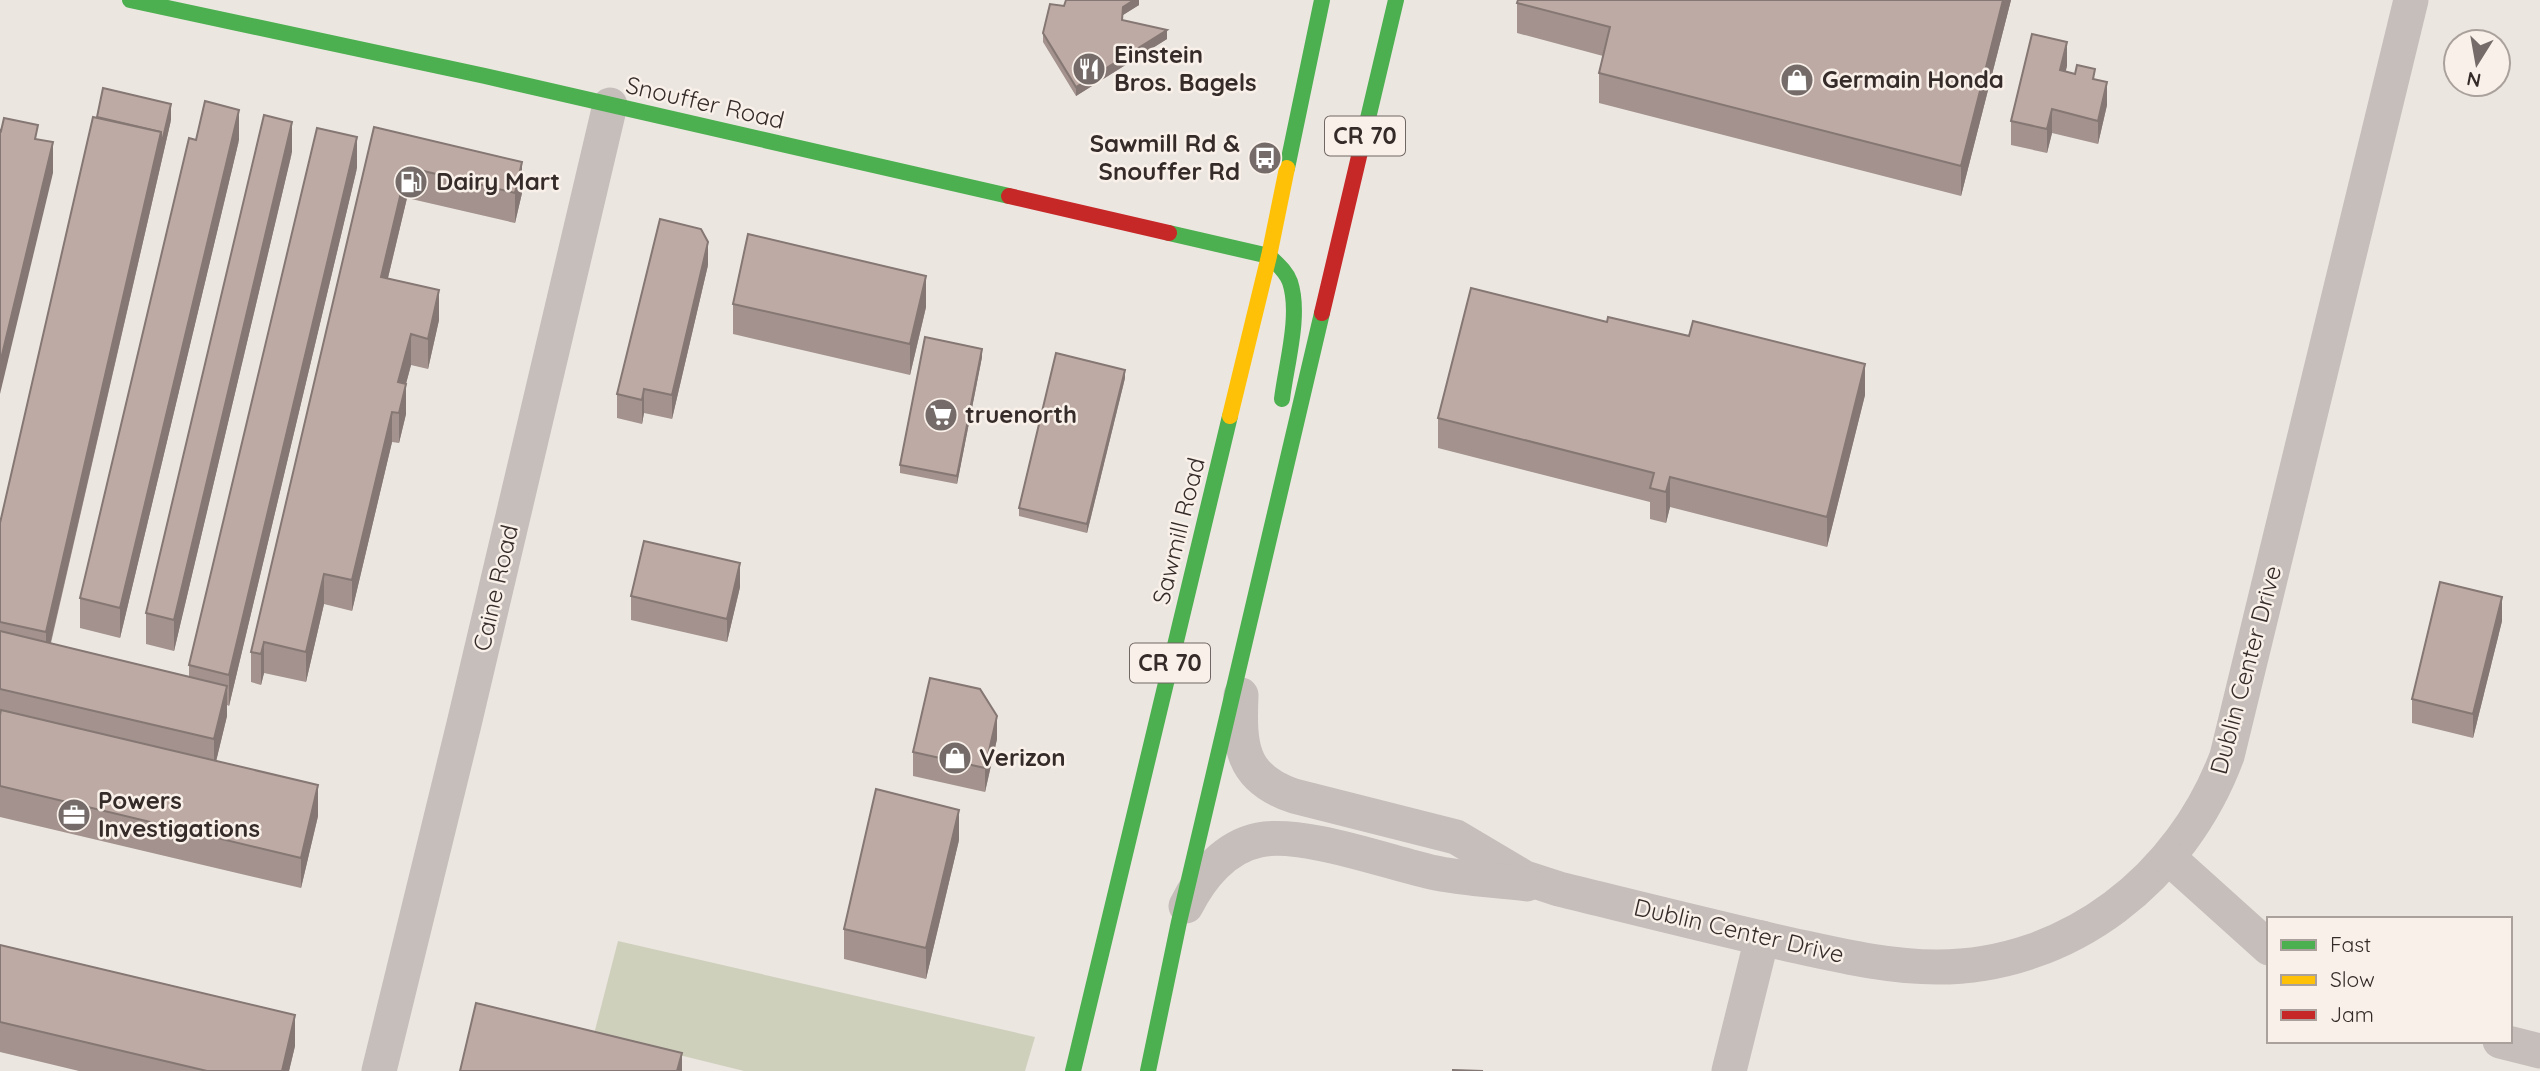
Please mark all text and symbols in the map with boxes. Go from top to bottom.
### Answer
north arrow [2442,28,2512,98]
place label: Einstein Bros. Bagels [1114,39,1257,97]
restaurant icon: Einstein Bros. Bagels [1070,50,1108,88]
shop icon: Germain Honda [1778,61,1816,99]
place label: Germain Honda [1822,64,2004,94]
text: N [2465,67,2483,93]
street label: Snouffer Road [623,69,787,135]
road number: CR 70 [1325,116,1405,155]
place label: Sawmill Rd & Snouffer Rd [1090,128,1240,186]
bus stop icon: Sawmill Rd & Snouffer Rd [1246,139,1284,177]
fuel station icon: Dairy Mart [392,163,430,201]
place label: Dairy Mart [436,166,560,196]
supermarket icon: truenorth [922,396,960,434]
place label: truenorth [965,399,1077,429]
street label: Sawmill Road [1145,454,1211,607]
street label: Caine Road [466,522,524,654]
street label: Dublin Center Drive [2203,562,2287,777]
road number: CR 70 [1130,643,1210,682]
shop icon: Verizon [936,739,974,777]
place label: Verizon [979,742,1066,772]
place label: Powers Investigations [98,785,260,843]
office icon: Powers Investigations [55,796,93,834]
street label: Dublin Center Drive [1631,891,1847,969]
legend [2267,917,2512,1043]
text: Fast [2330,931,2371,957]
text: Slow [2330,966,2375,992]
text: Jam [2330,1001,2374,1027]

